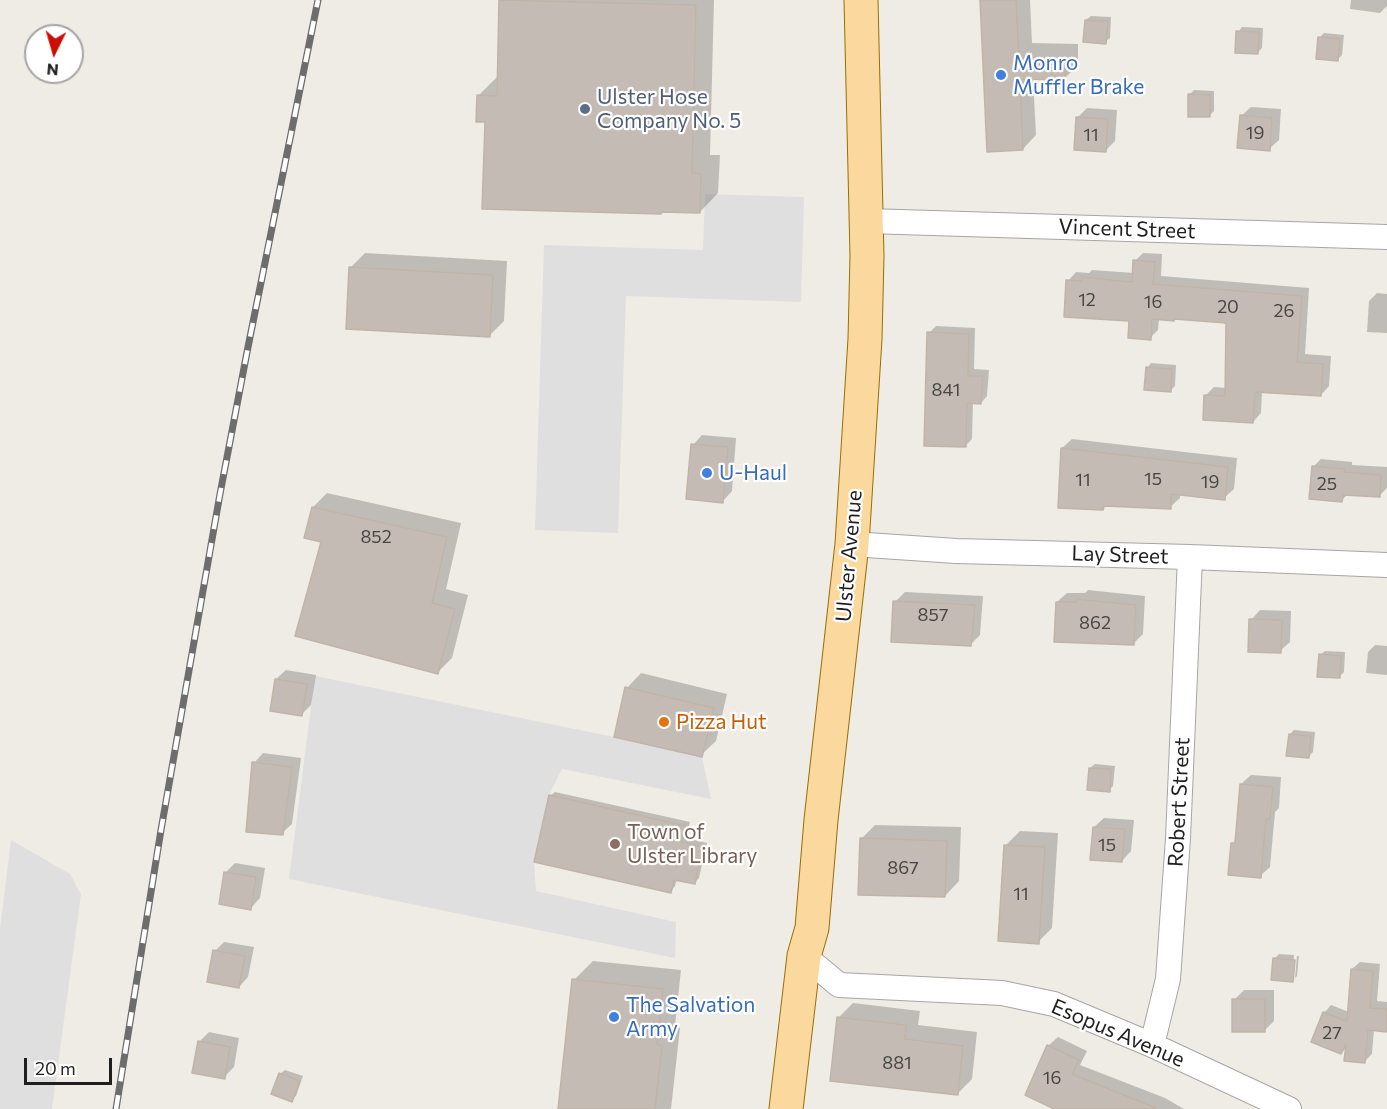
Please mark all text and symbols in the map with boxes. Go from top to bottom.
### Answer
north arrow [24,24,84,84]
place label: Monro Muffler Brake [1013,50,1144,100]
text: N [46,60,59,80]
marker: Monro Muffler Brake [994,68,1008,82]
place label: Ulster Hose Company No. 5 [597,84,741,134]
marker: Ulster Hose Company No. 5 [578,102,592,116]
house number: 19 [1246,122,1264,144]
house number: 11 [1083,124,1099,146]
street label: Vincent Street [1058,214,1196,244]
house number: 12 [1078,289,1096,311]
house number: 16 [1144,291,1162,313]
house number: 20 [1217,296,1239,318]
house number: 26 [1274,300,1294,322]
house number: 841 [932,379,960,401]
place label: U-Haul [719,460,787,486]
marker: U-Haul [700,466,714,480]
house number: 15 [1144,468,1162,490]
house number: 11 [1075,469,1091,491]
house number: 19 [1201,471,1219,493]
house number: 25 [1317,473,1337,495]
street label: Ulster Avenue [831,489,867,623]
house number: 852 [360,526,392,548]
street label: Lay Street [1071,541,1169,569]
house number: 857 [918,604,948,626]
house number: 862 [1079,612,1111,634]
place label: Pizza Hut [676,709,767,735]
marker: Pizza Hut [657,715,671,729]
street label: Robert Street [1163,737,1195,867]
place label: Town of Ulster Library [627,819,757,869]
house number: 15 [1098,834,1116,856]
marker: Town of Ulster Library [608,837,622,851]
house number: 867 [887,857,919,879]
house number: 11 [1013,883,1029,905]
place label: The Salvation Army [626,992,755,1042]
street label: Esopus Avenue [1048,994,1188,1072]
marker: The Salvation Army [607,1010,621,1024]
house number: 27 [1322,1022,1342,1044]
scale bar [27,1046,116,1084]
house number: 881 [882,1052,912,1074]
text: 20 m [35,1057,76,1079]
house number: 16 [1043,1067,1061,1089]

